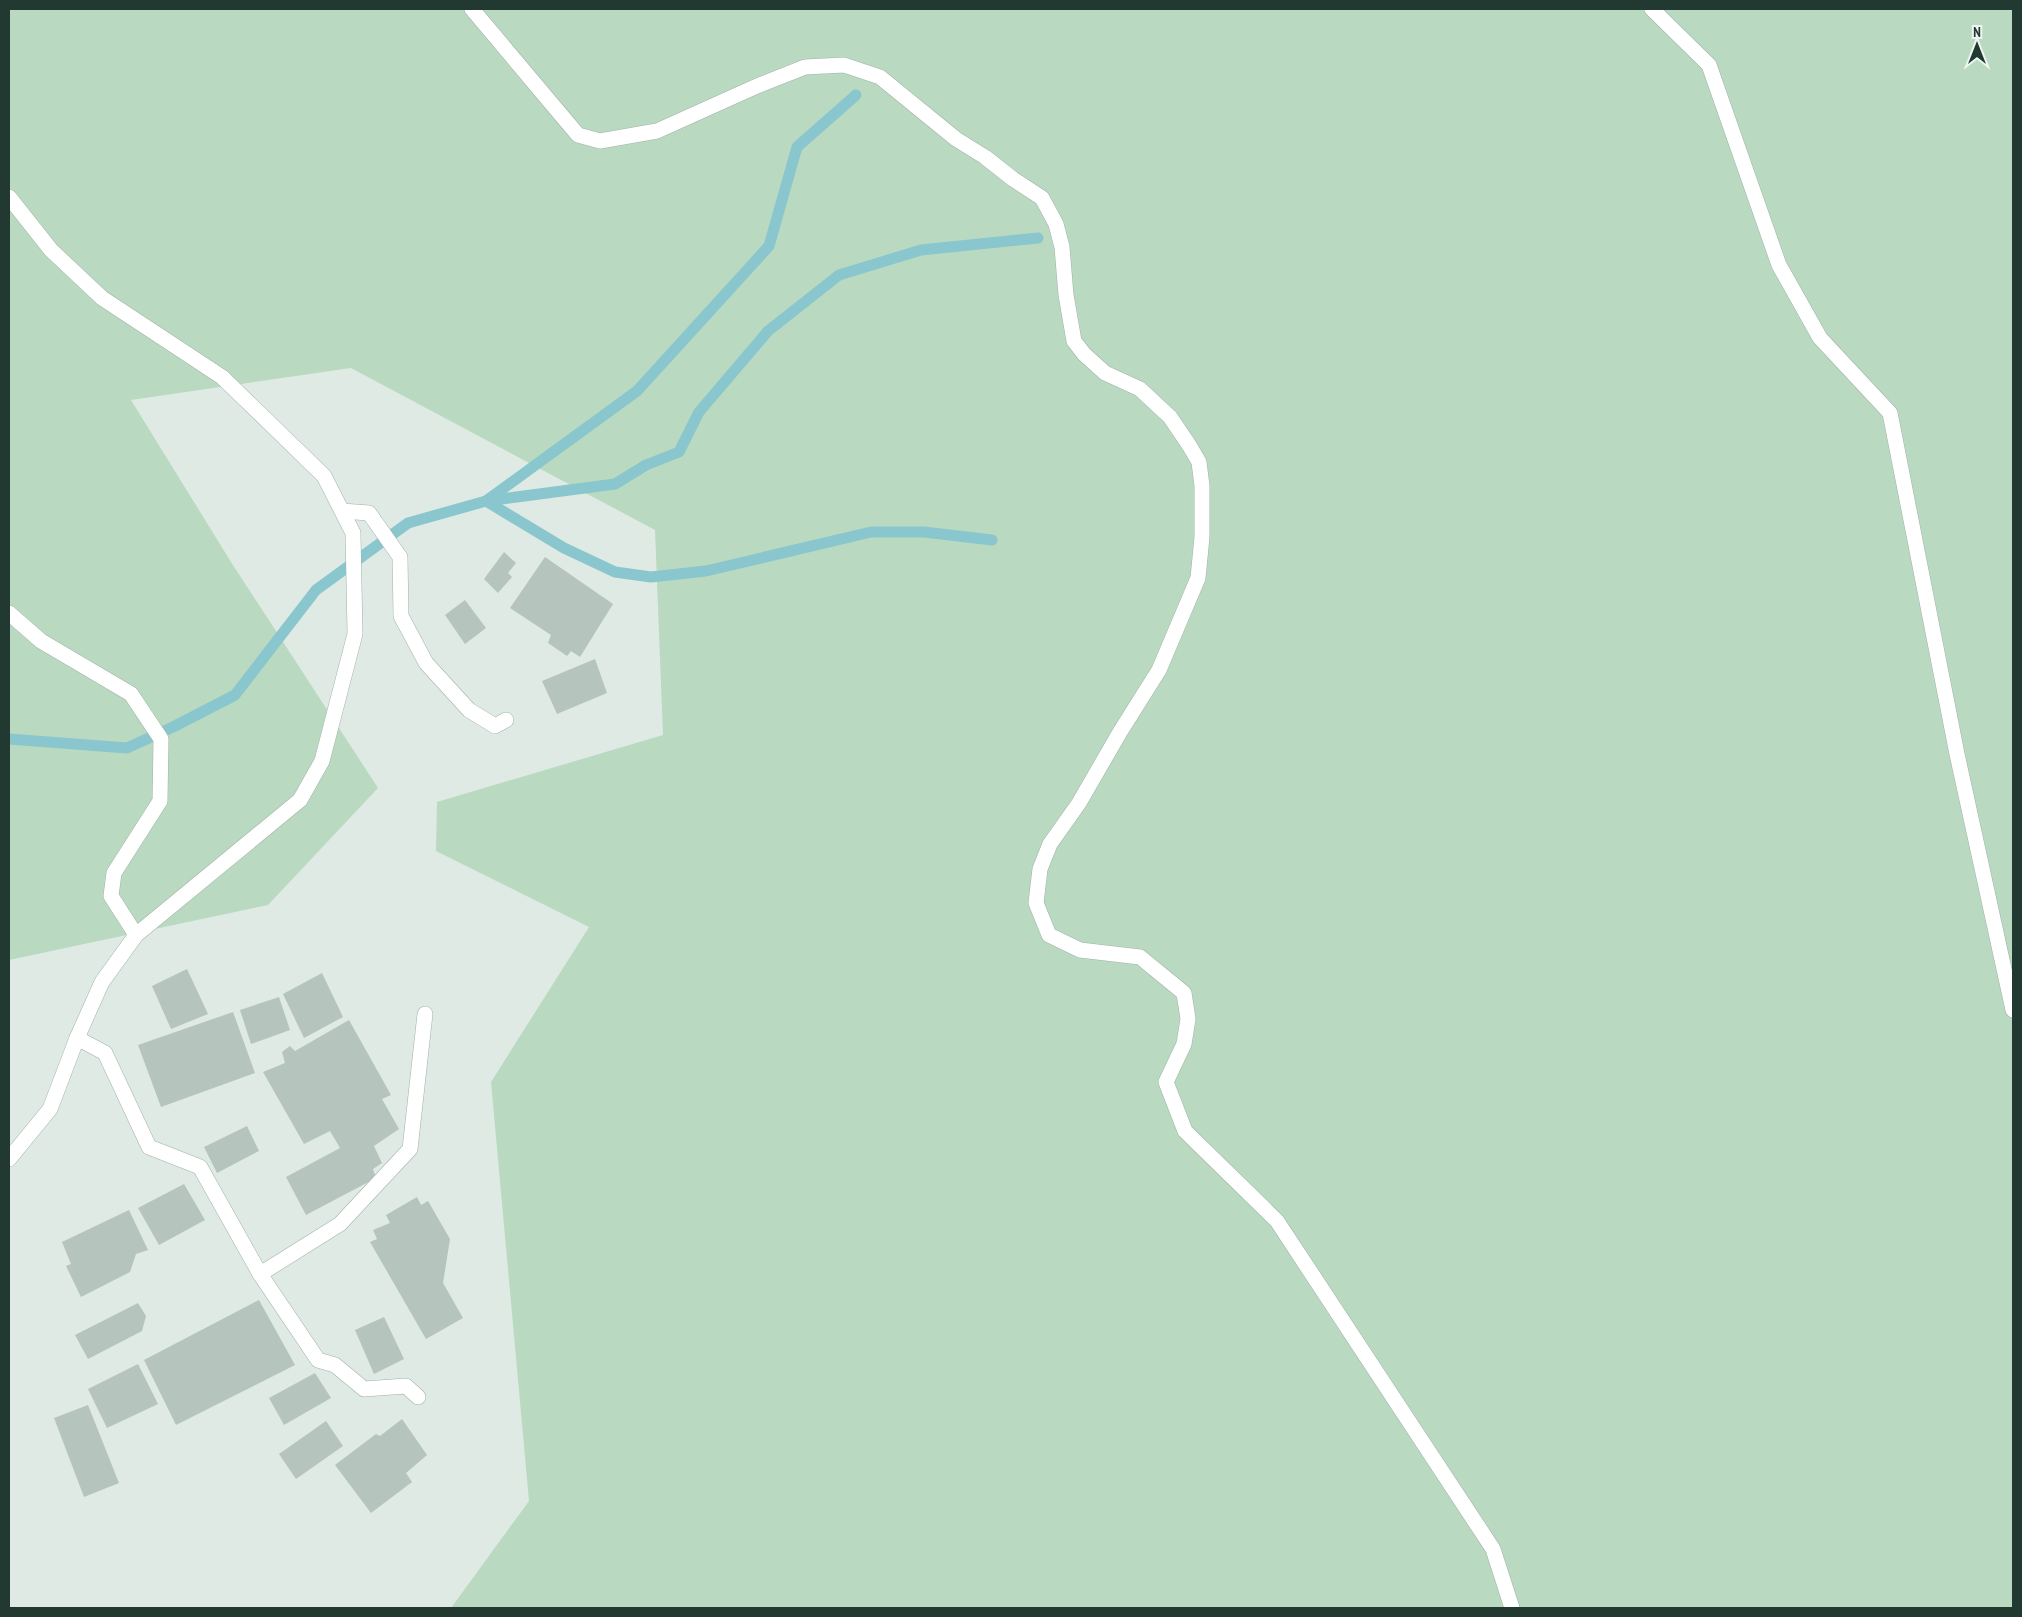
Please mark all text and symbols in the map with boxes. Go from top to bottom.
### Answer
north arrow [1952,20,2002,70]
text: N [1973,23,1981,41]

